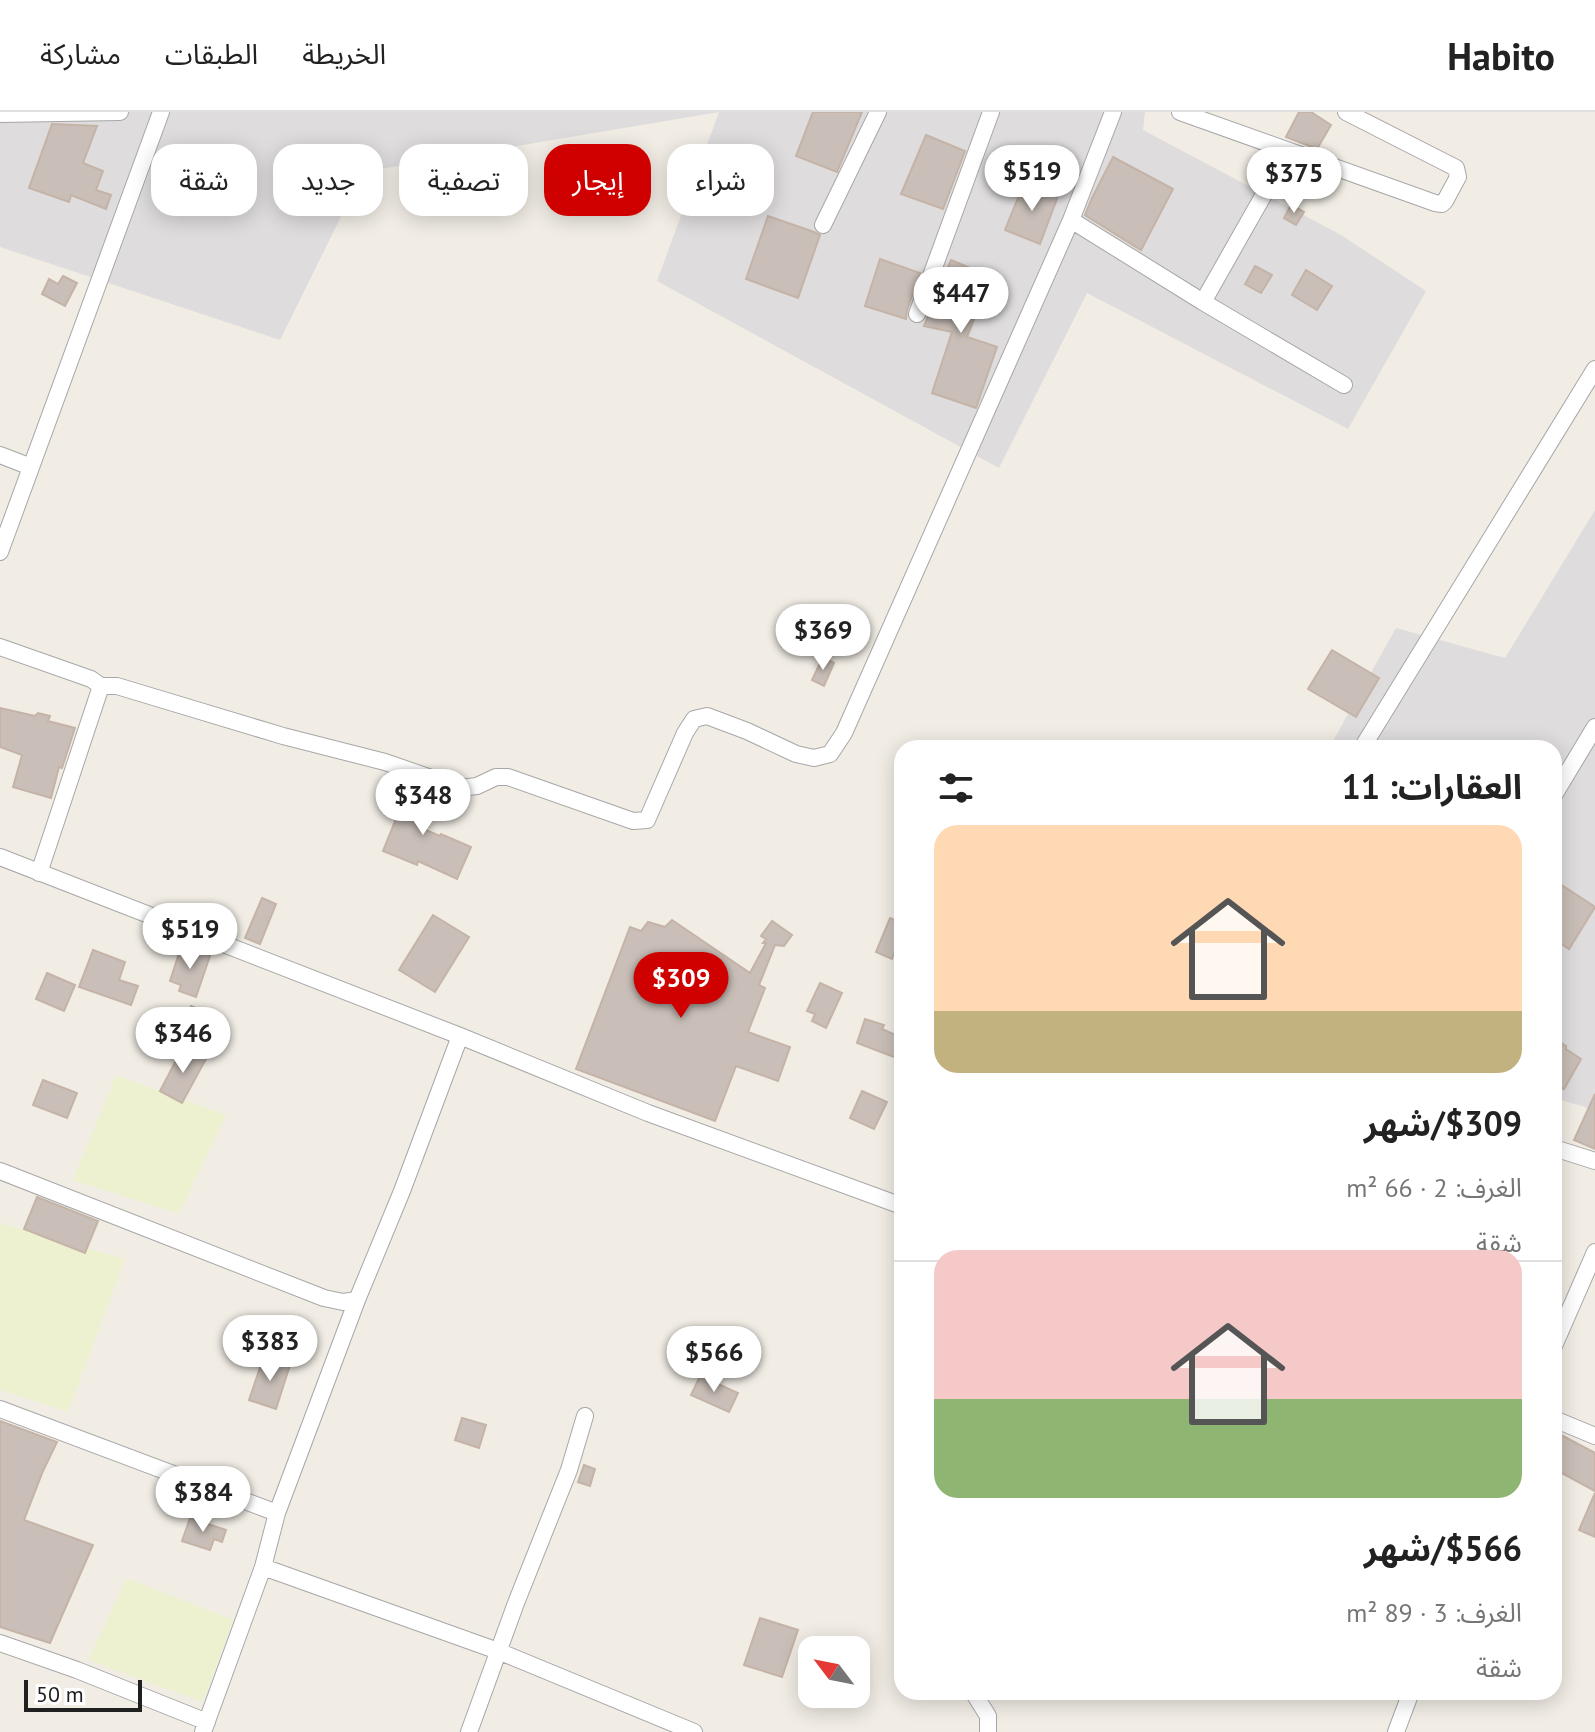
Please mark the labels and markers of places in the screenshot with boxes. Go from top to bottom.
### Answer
pin: $519 [985,145,1079,213]
pin: $375 [1247,147,1341,215]
pin: $447 [914,267,1008,335]
pin: $369 [776,604,870,672]
pin: $348 [376,769,470,837]
pin: $519 [143,903,237,971]
pin: $309 [634,952,728,1020]
pin: $346 [136,1007,230,1075]
pin: $383 [223,1315,317,1383]
pin: $566 [667,1326,761,1394]
pin: $384 [156,1466,250,1534]

